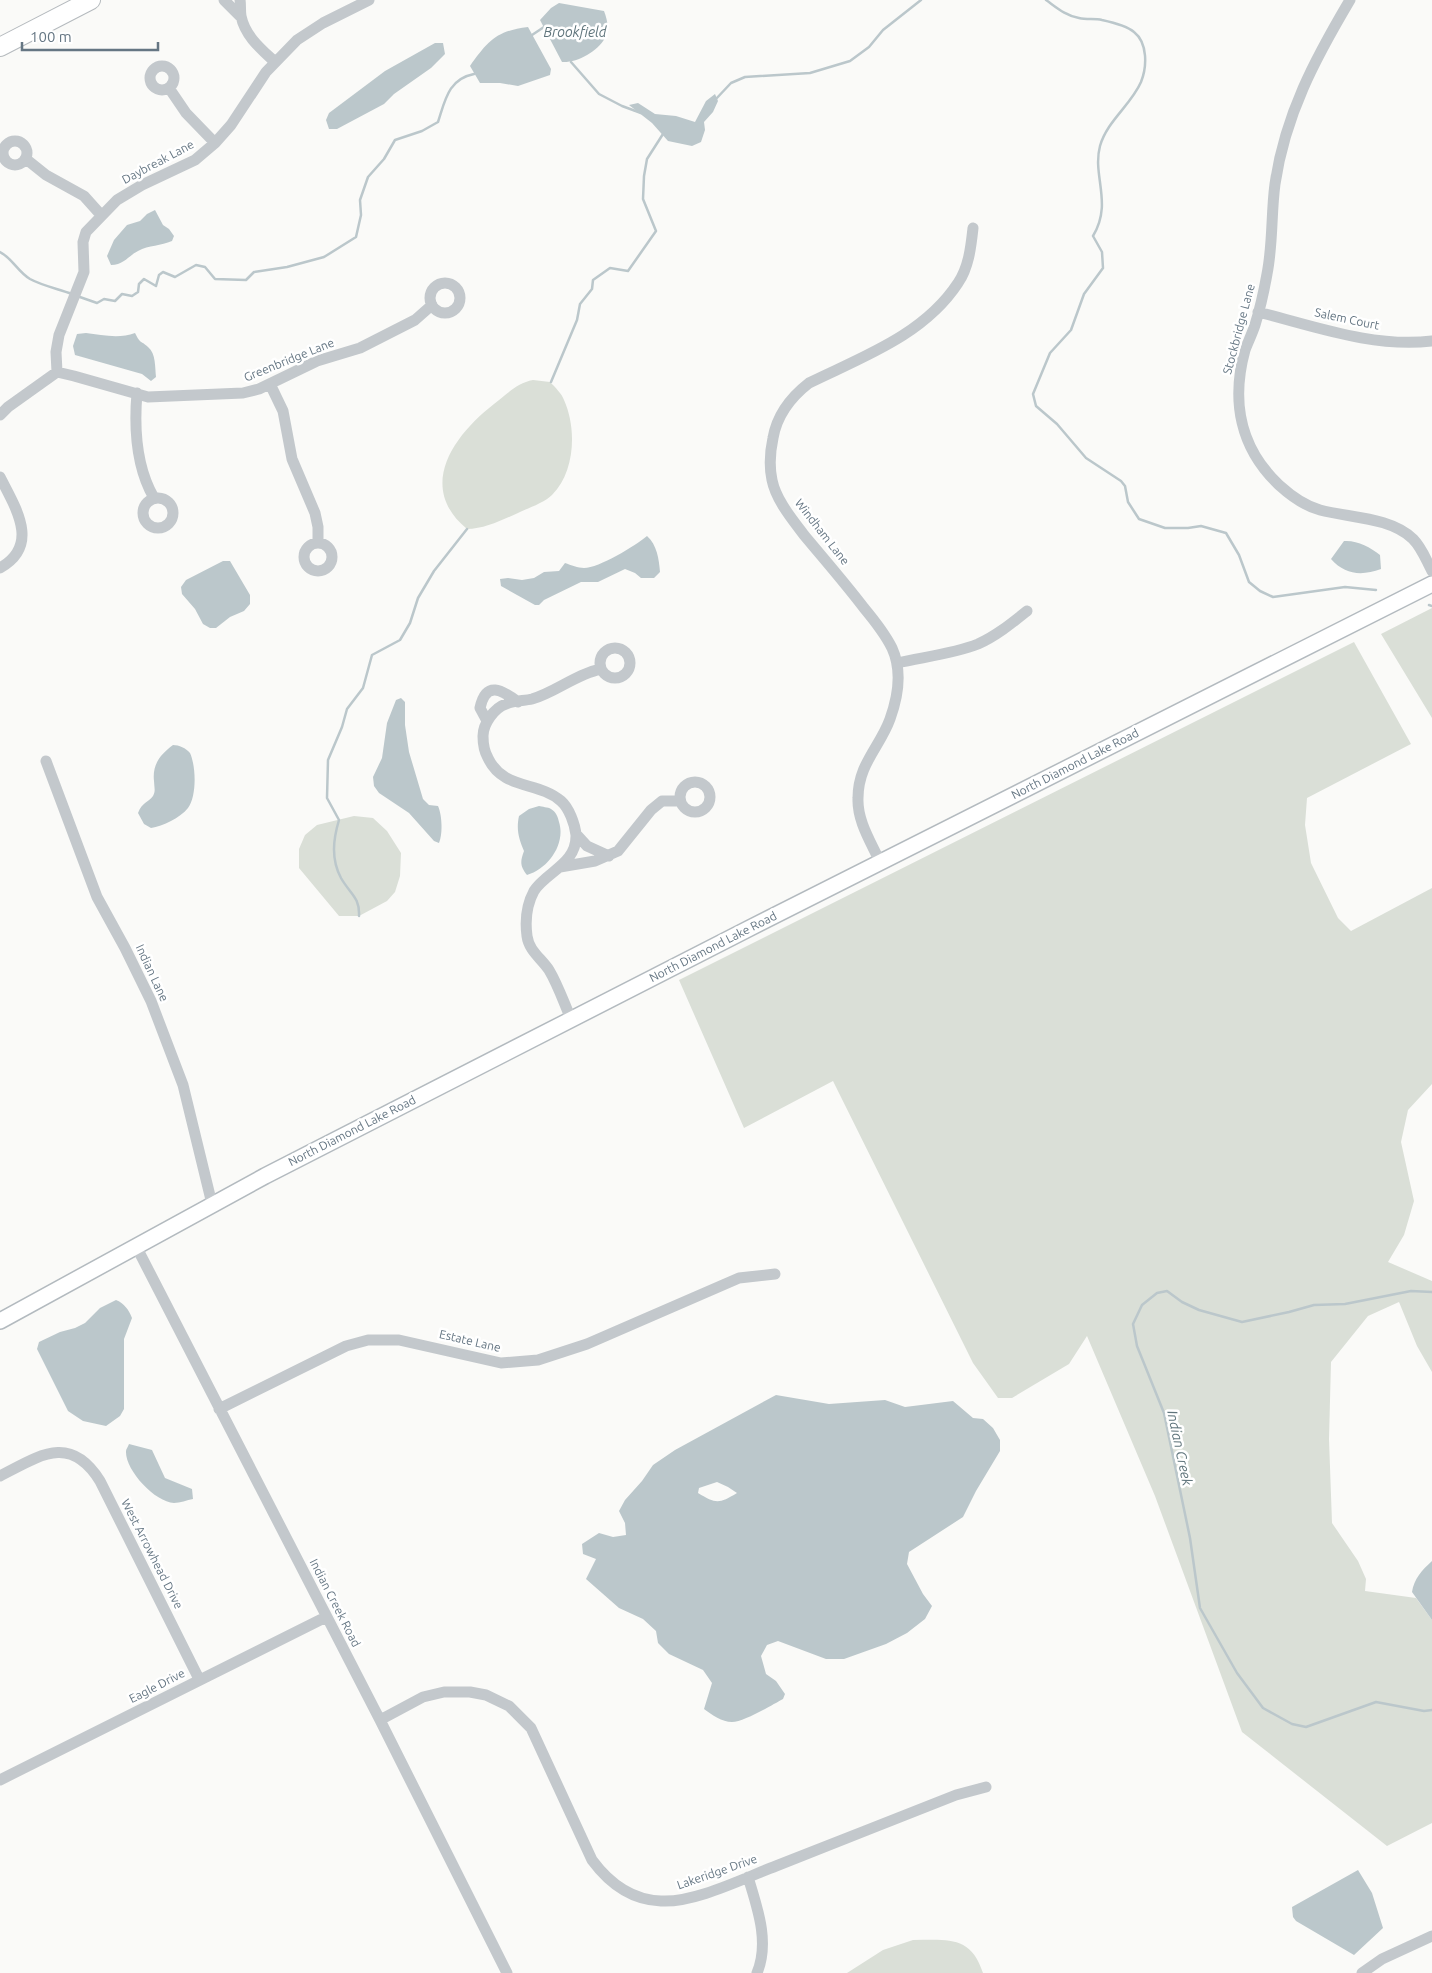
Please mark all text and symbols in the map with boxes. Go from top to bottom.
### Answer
scale bar [22,20,159,52]
water label: Brookfield [543,24,608,40]
text: 100 m [30,28,72,45]
street label: Daybreak Lane [120,137,196,186]
street label: Stockbridge Lane [1220,282,1257,376]
street label: Salem Court [1314,305,1381,332]
street label: Greenbridge Lane [242,336,336,384]
street label: Windham Lane [793,496,852,567]
street label: North Diamond Lake Road [1009,726,1141,801]
street label: North Diamond Lake Road [647,909,779,984]
street label: Indian Lane [134,942,171,1003]
street label: North Diamond Lake Road [286,1093,418,1168]
street label: Estate Lane [438,1327,502,1354]
water label: Indian Creek [1164,1409,1196,1488]
street label: West Arrowhead Drive [119,1497,186,1611]
street label: Indian Creek Road [308,1556,363,1649]
street label: Eagle Drive [127,1666,187,1705]
street label: Lakeridge Drive [675,1852,759,1891]

